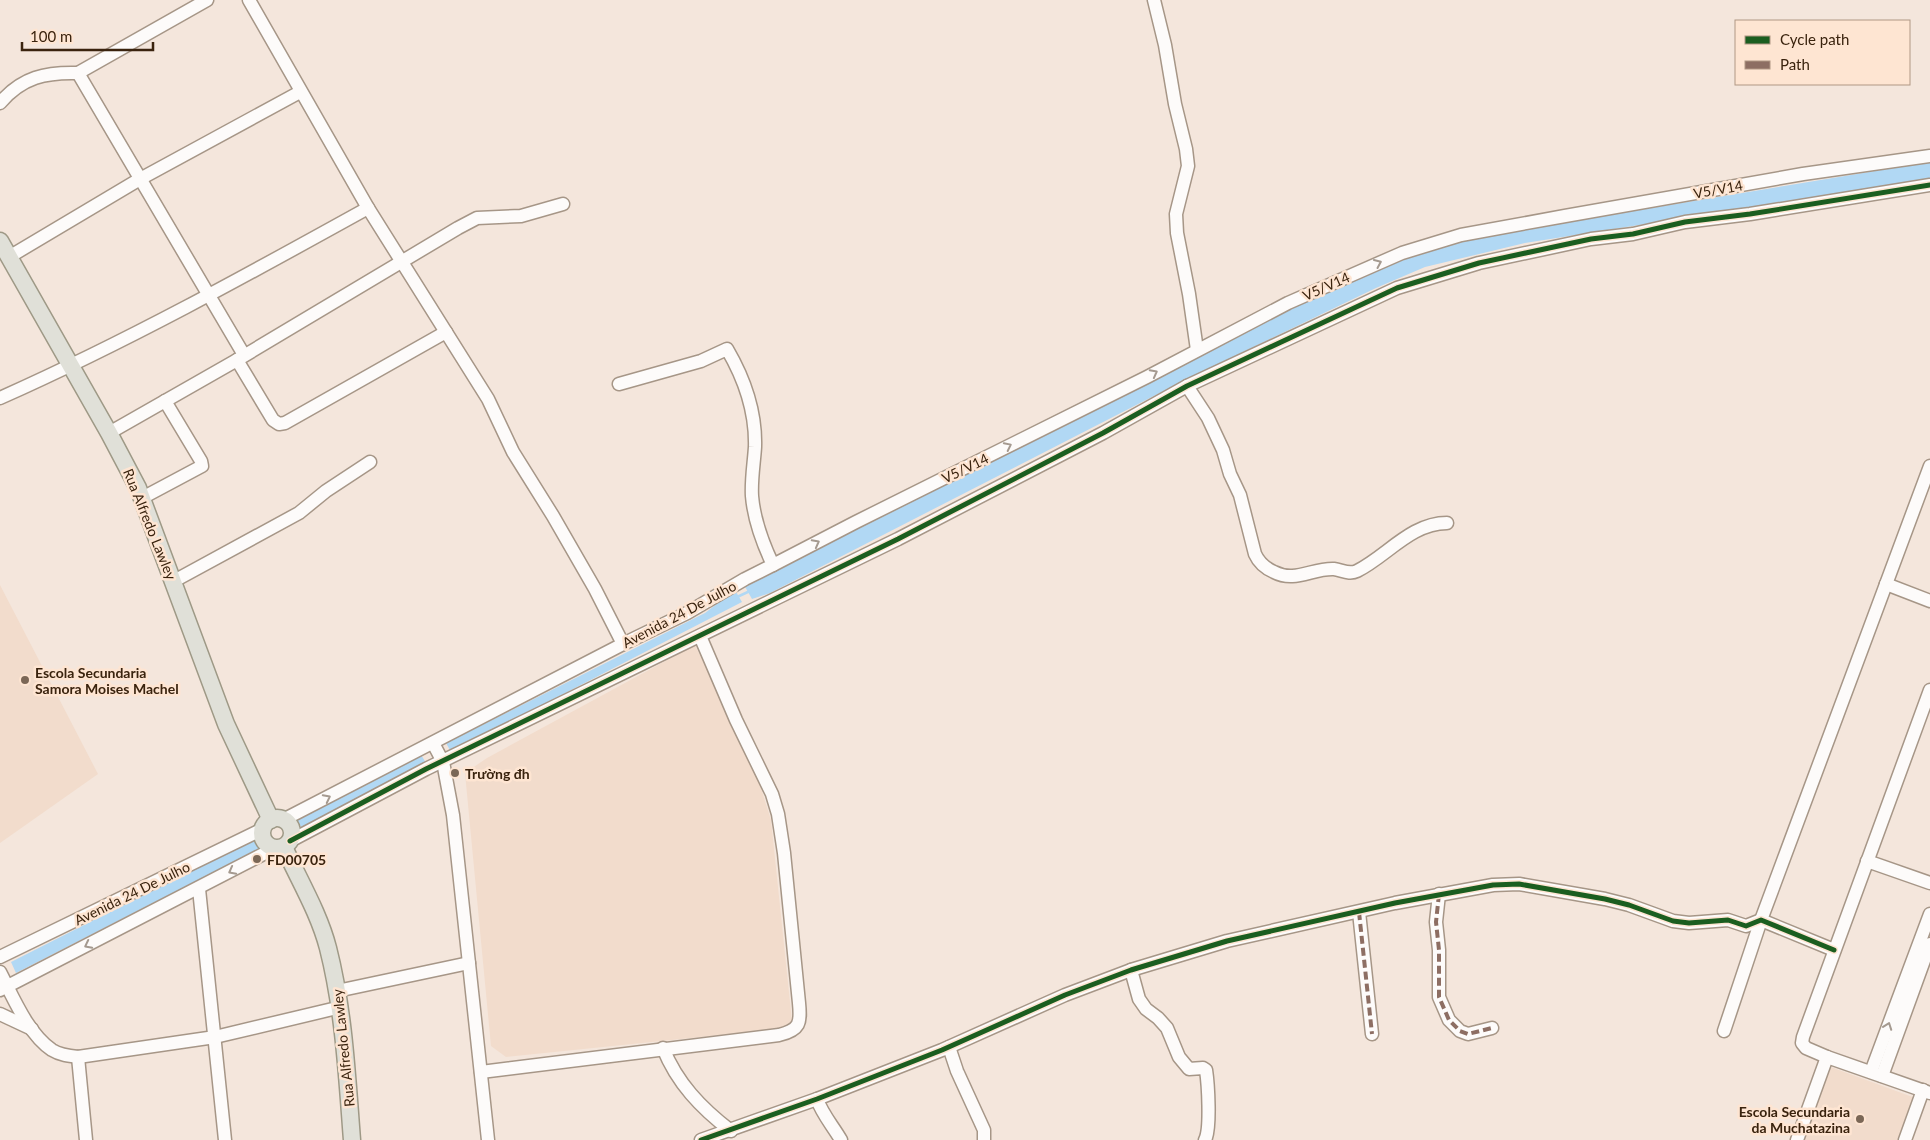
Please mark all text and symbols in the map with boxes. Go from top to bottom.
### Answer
scale bar [22,20,154,52]
legend [1735,20,1910,85]
text: 100 m [30,27,72,45]
text: Cycle path [1780,30,1849,48]
text: Path [1780,55,1810,73]
street label: V5/V14 [1692,176,1744,202]
one-way arrow [1373,259,1382,270]
street label: V5/V14 [1300,268,1352,304]
one-way arrow [1148,369,1157,379]
one-way arrow [1003,442,1012,452]
street label: V5/V14 [939,449,991,487]
street label: Rua Alfredo Lawley [120,466,180,583]
one-way arrow [811,539,820,549]
street label: Avenida 24 De Julho [619,577,739,651]
place label: Escola Secundaria Samora Moises Machel [35,664,179,697]
marker: Escola Secundaria Samora Moises Machel [19,674,31,686]
place label: Trường đh [465,765,530,782]
marker: Trường đh [449,767,461,779]
one-way arrow [321,794,330,804]
place label: FD00705 [267,851,326,868]
marker: FD00705 [251,853,263,865]
street label: Avenida 24 De Julho [71,858,193,928]
one-way arrow [229,865,238,875]
one-way arrow [84,939,93,950]
street label: Rua Alfredo Lawley [328,987,358,1108]
one-way arrow [1882,1023,1892,1031]
place label: Escola Secundaria da Muchatazina [1739,1103,1850,1136]
marker: Escola Secundaria da Muchatazina [1854,1113,1866,1125]

